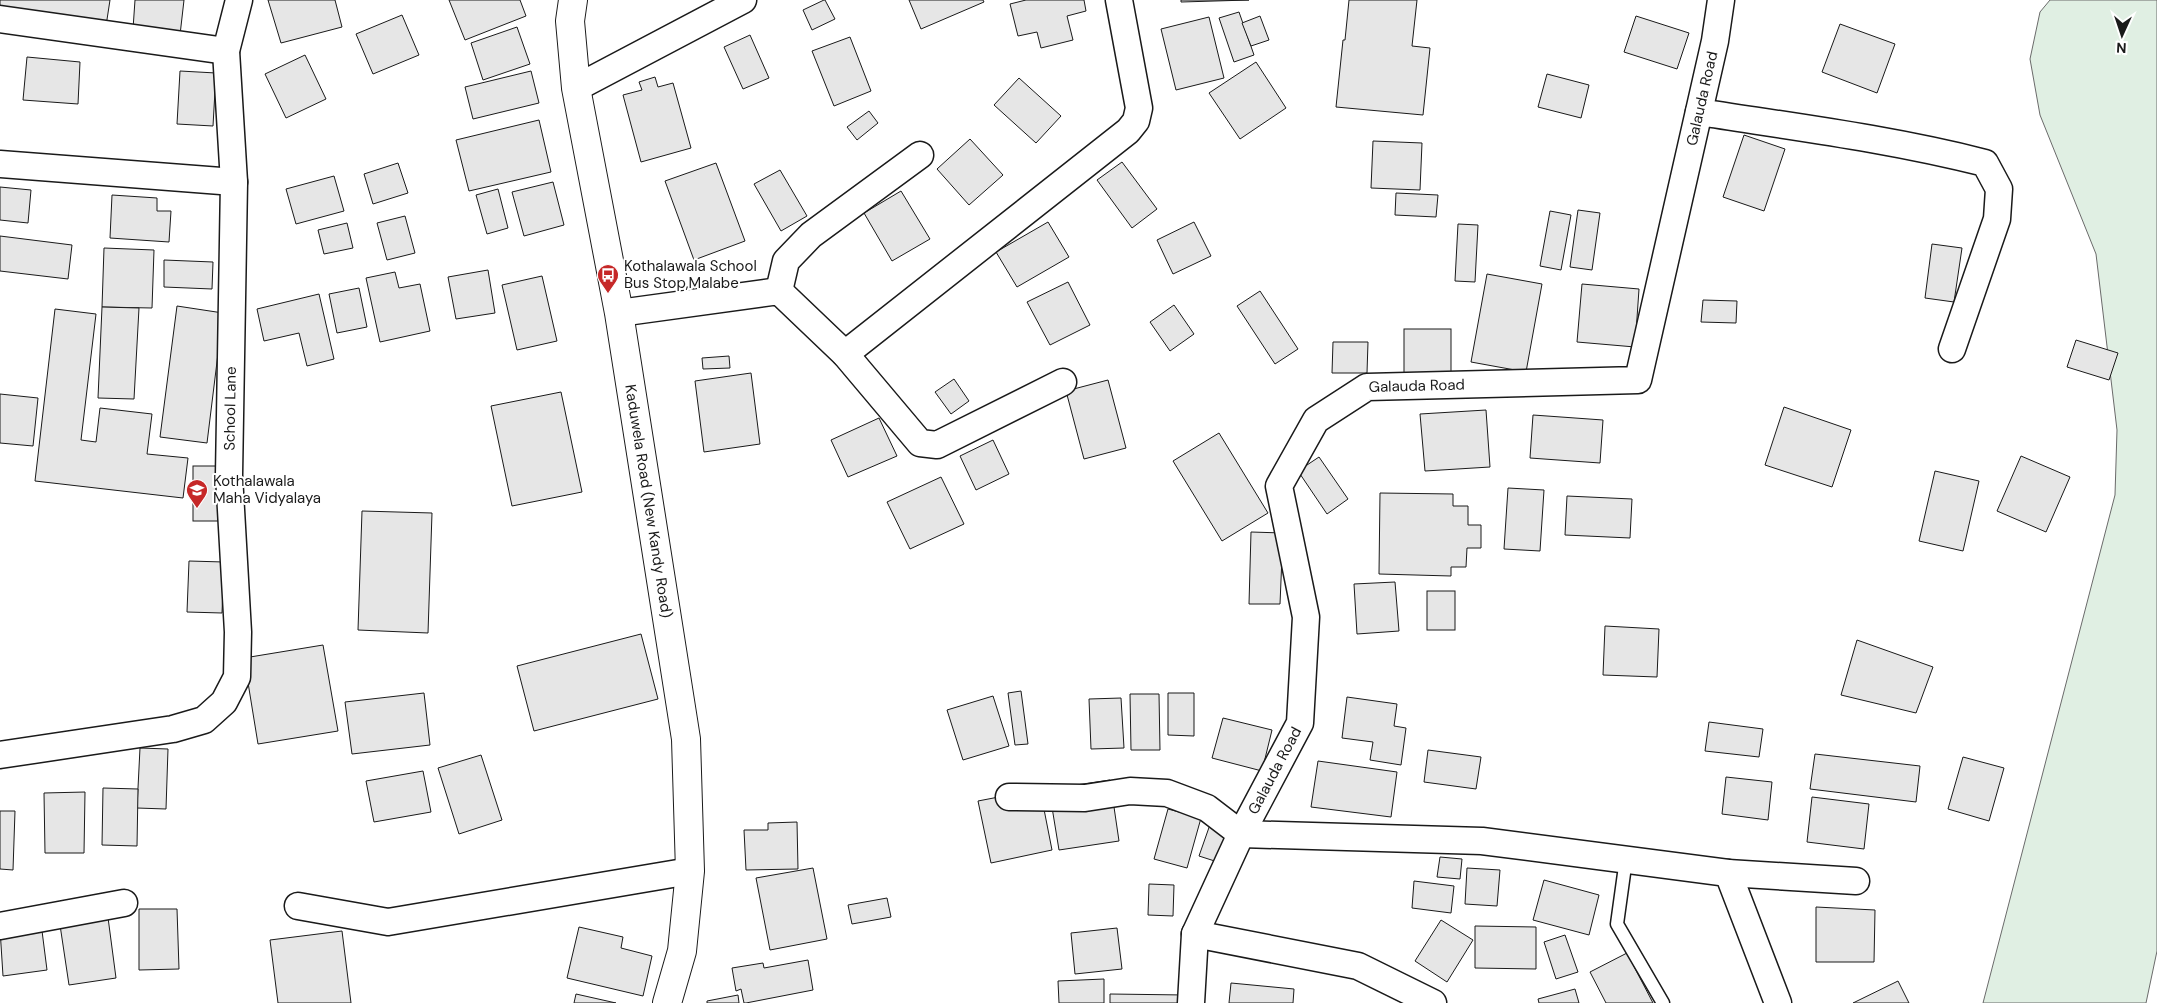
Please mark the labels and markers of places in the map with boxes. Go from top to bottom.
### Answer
place label: Kothalawala School Bus Stop,Malabe [624,256,757,293]
bus stop icon: Kothalawala School Bus Stop,Malabe [596,263,620,294]
place label: Kothalawala Maha Vidyalaya [213,471,321,508]
school or university icon: Kothalawala Maha Vidyalaya [185,478,209,509]

